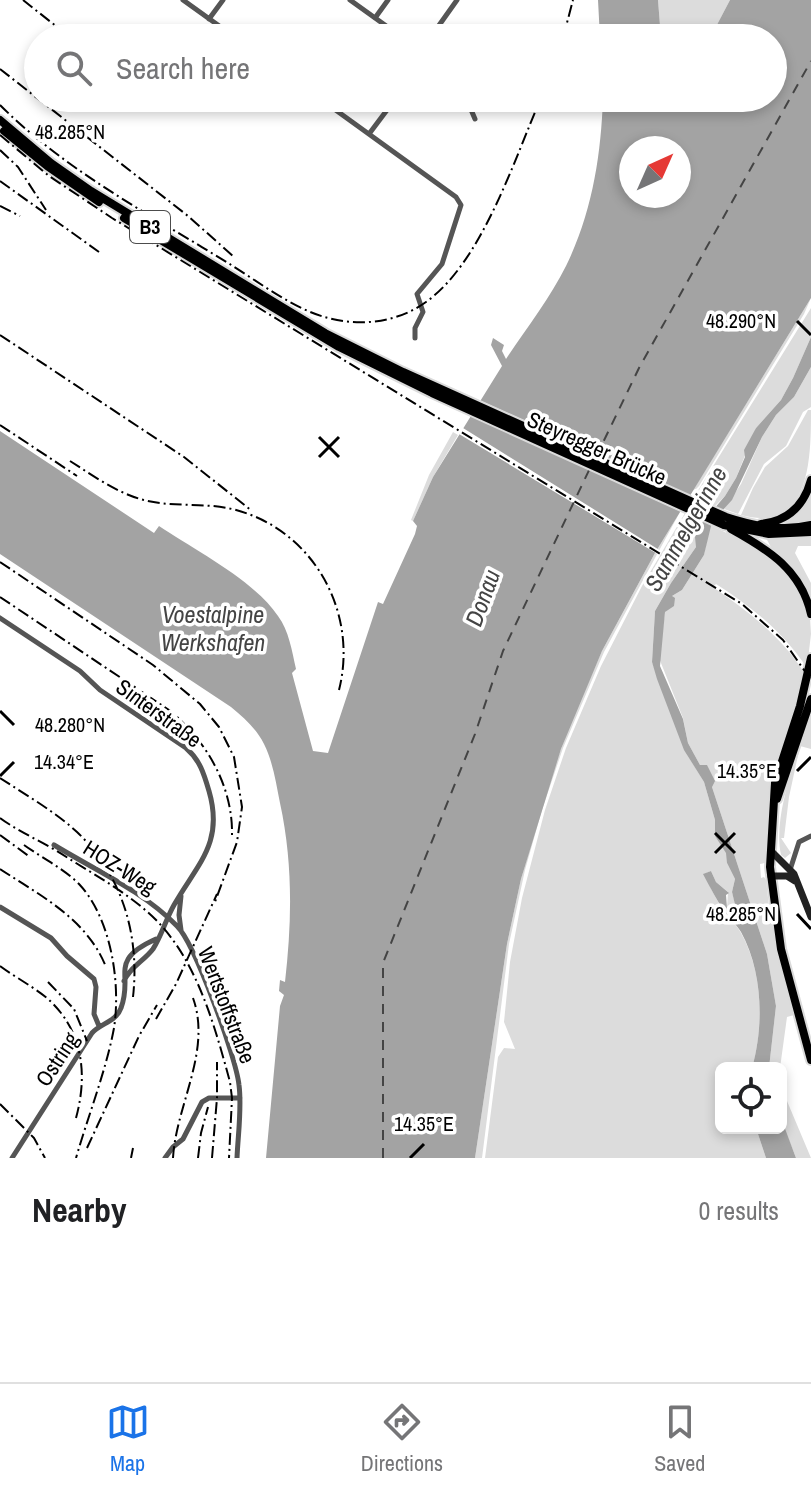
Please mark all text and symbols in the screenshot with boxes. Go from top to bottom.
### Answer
search box [24,24,787,112]
icon: search [52,46,96,90]
text: Search here [116,48,250,88]
text: 48.285°N [35,118,105,145]
north arrow [619,136,691,208]
road number: B3 [130,211,170,243]
text: 48.290°N [706,307,776,334]
street label: Steyregger Brücke [523,404,671,492]
water label: Sammelgerinne [637,460,734,597]
water label: Donau [457,565,507,630]
water label: Voestalpine Werkshafen [161,598,265,658]
street label: Sinterstraße [110,672,208,754]
text: 48.280°N [35,711,105,738]
text: 14.34°E [34,748,94,775]
text: 14.35°E [717,757,777,784]
street label: HOZ-Weg [78,833,162,901]
text: 48.285°N [706,900,776,927]
street label: Wertstoffstraße [191,942,263,1068]
street label: Ostring [28,1026,86,1092]
map controls [715,1062,787,1134]
button: locate [715,1062,787,1134]
text: 14.35°E [394,1110,454,1137]
text: Nearby [32,1187,127,1233]
text: 0 results [698,1193,779,1228]
tab: Map [106,1400,150,1478]
tab: Directions [361,1400,443,1478]
tab: Saved [654,1400,705,1478]

